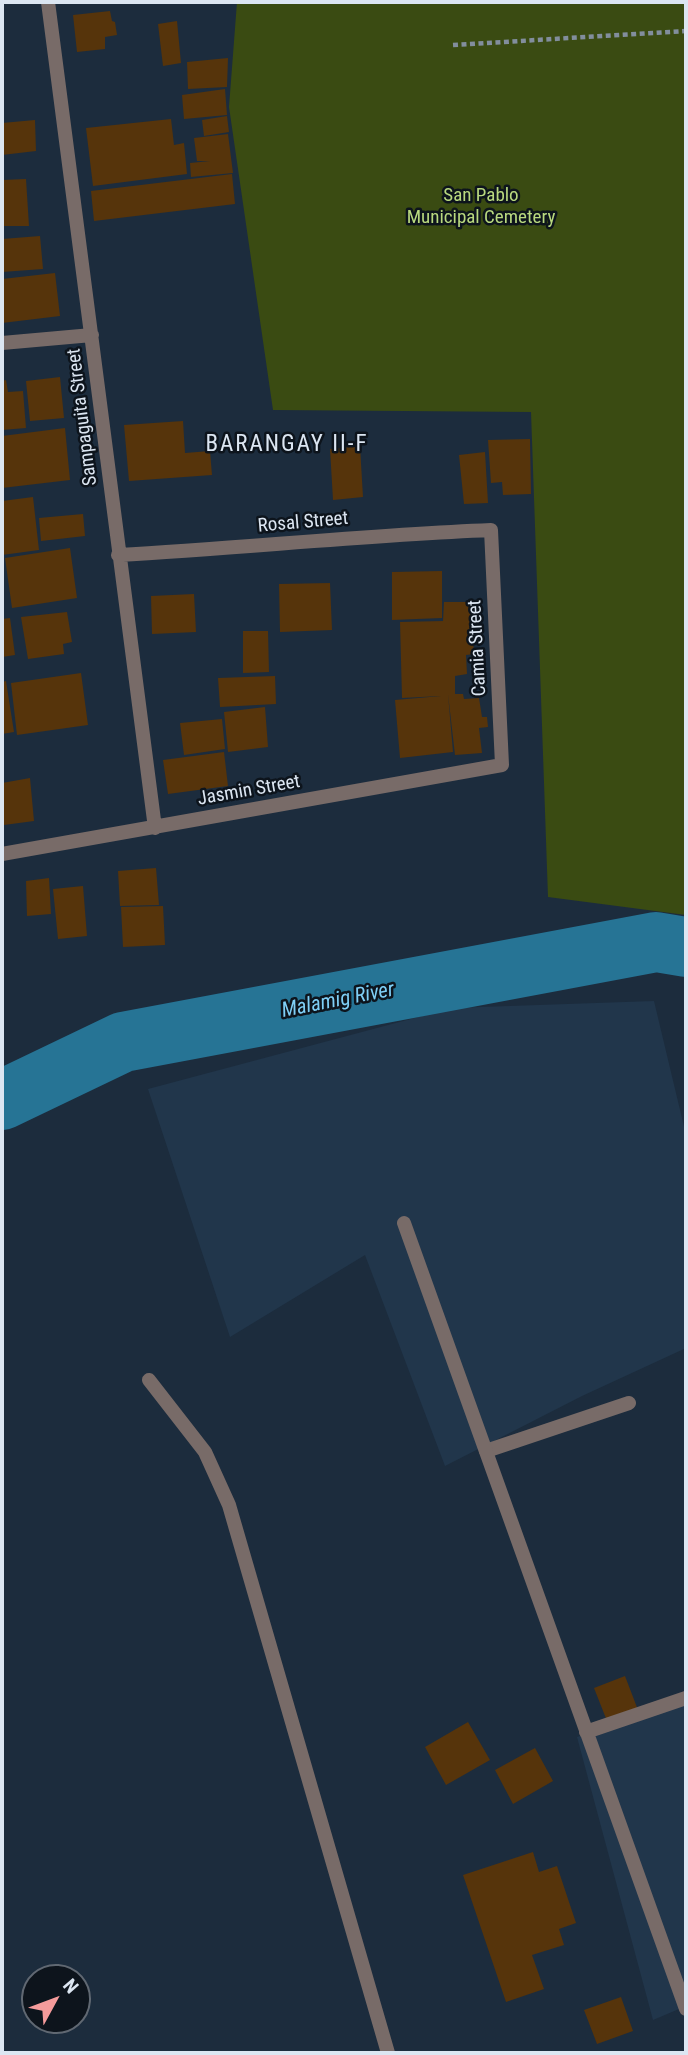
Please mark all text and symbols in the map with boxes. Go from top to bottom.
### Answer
park label: San Pablo Municipal Cemetery [407,185,555,229]
street label: Sampaguita Street [63,347,103,487]
district label: BARANGAY II-F [207,431,367,459]
street label: Rosal Street [257,508,349,538]
street label: Camia Street [464,599,492,697]
street label: Jasmin Street [196,771,302,811]
water label: Malamig River [280,978,396,1024]
north arrow [21,1964,91,2034]
text: N [58,1974,83,1998]

